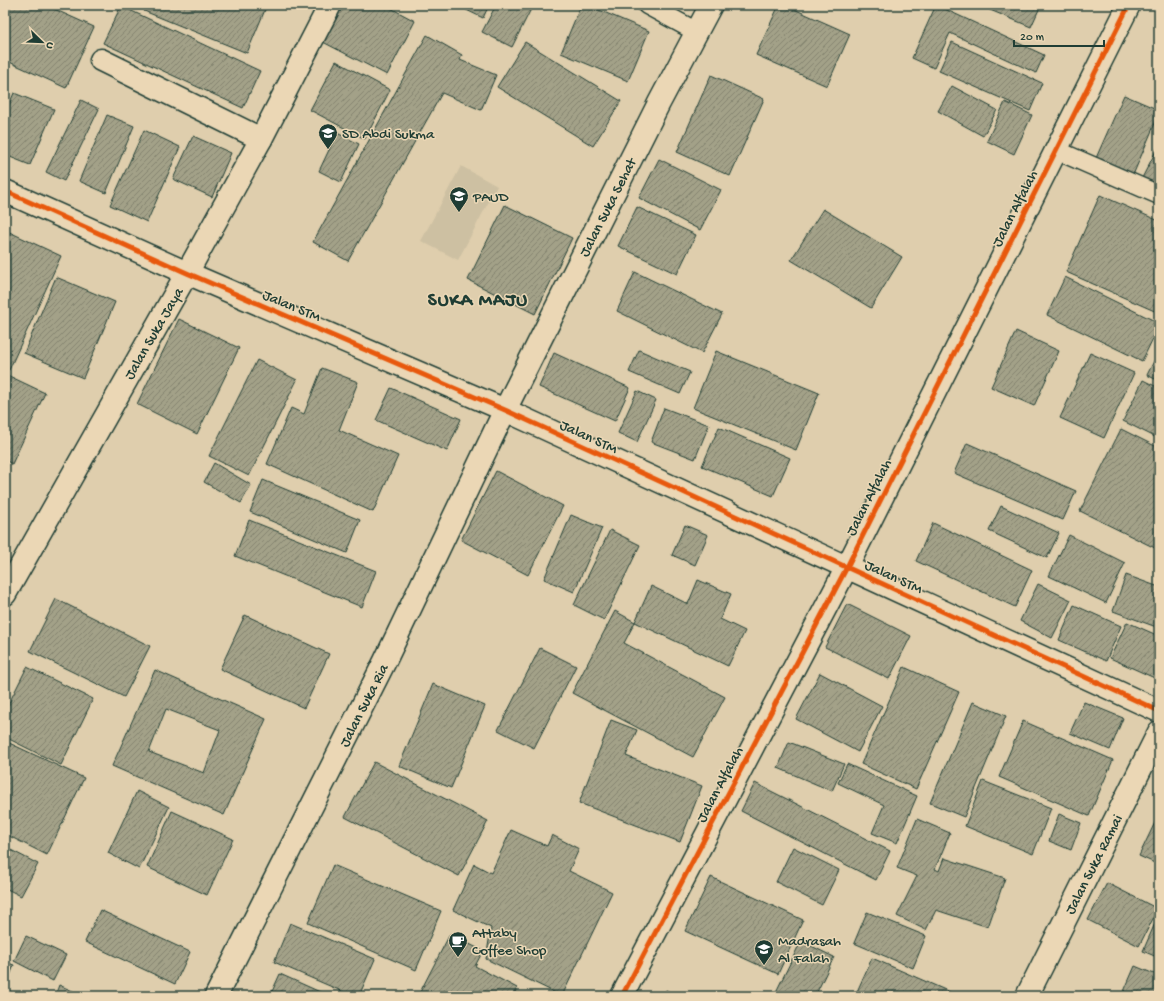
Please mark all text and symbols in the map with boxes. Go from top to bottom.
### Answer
north arrow [22,22,62,62]
scale bar [1014,22,1104,48]
text: 20 m [1020,31,1045,45]
text: U [42,40,56,51]
school or university icon: SD Abdi Sukma [317,122,339,150]
place label: SD Abdi Sukma [342,126,435,144]
street label: Jalan Suka Sehat [576,154,642,260]
street label: Jalan Alfalah [989,168,1043,250]
school or university icon: PAUD [448,185,470,213]
place label: PAUD [472,189,509,207]
street label: Jalan Suka Jaya [121,284,189,383]
street label: Jalan STM [259,286,324,327]
district label: SUKA MAJU [428,290,528,313]
street label: Jalan STM [556,417,620,459]
street label: Jalan Alfalah [843,457,897,539]
street label: Jalan STM [861,557,925,599]
street label: Jalan Suka Ria [336,661,394,750]
street label: Jalan Alfalah [693,744,748,826]
street label: Jalan Suka Ramai [1062,812,1128,918]
place label: Attaby Coffee Shop [472,925,547,960]
cafe icon: Attaby Coffee Shop [447,930,469,958]
place label: Madrasah Al Falah [778,933,841,968]
school or university icon: Madrasah Al Falah [753,938,775,966]

